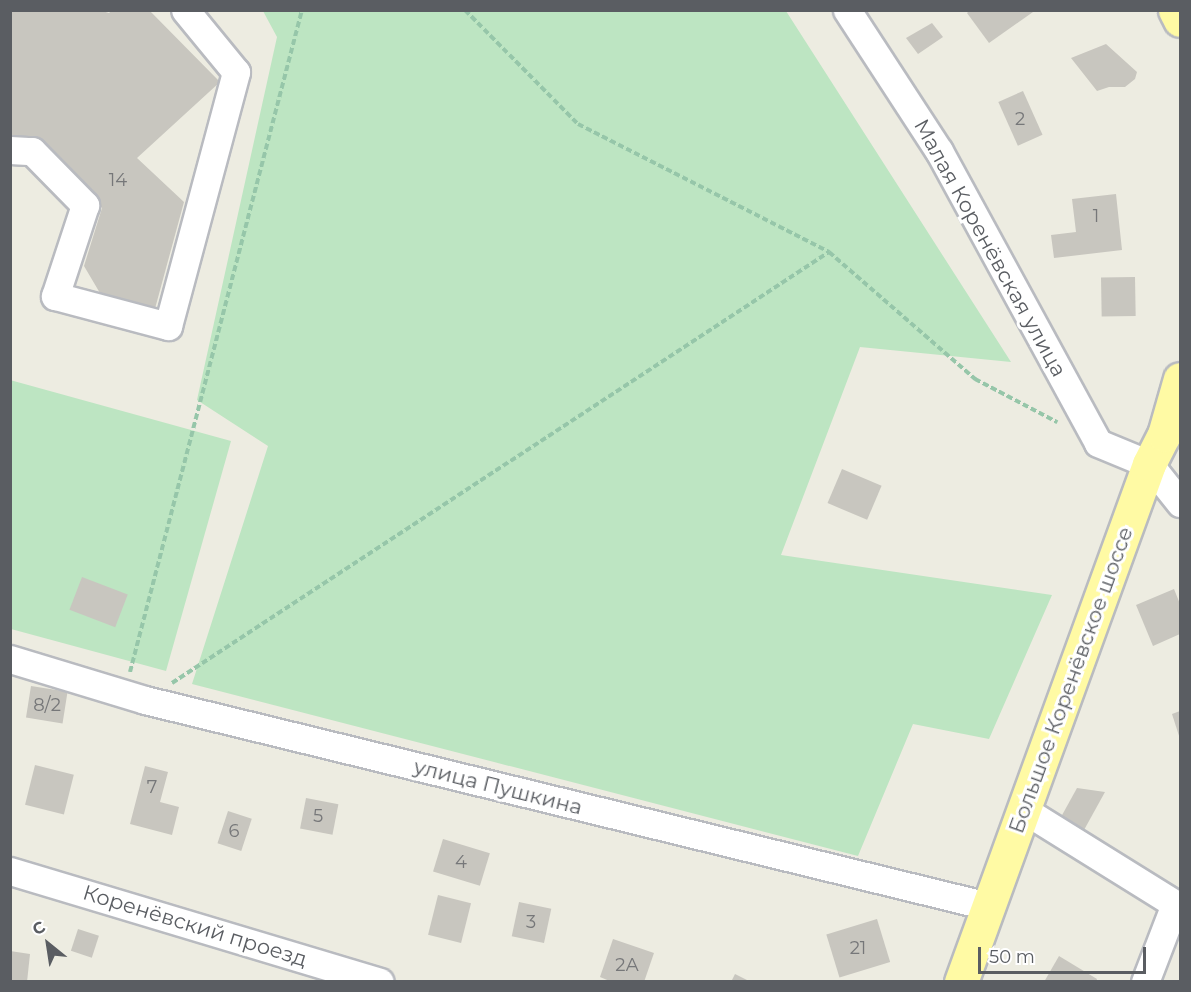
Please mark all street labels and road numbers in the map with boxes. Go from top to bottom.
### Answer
street label: Малая Коренёвская улица [908,115,1072,381]
street label: Большое Коренёвское шоссе [1004,523,1138,837]
street label: улица Пушкина [411,754,585,820]
street label: Коренёвский проезд [80,880,310,972]

